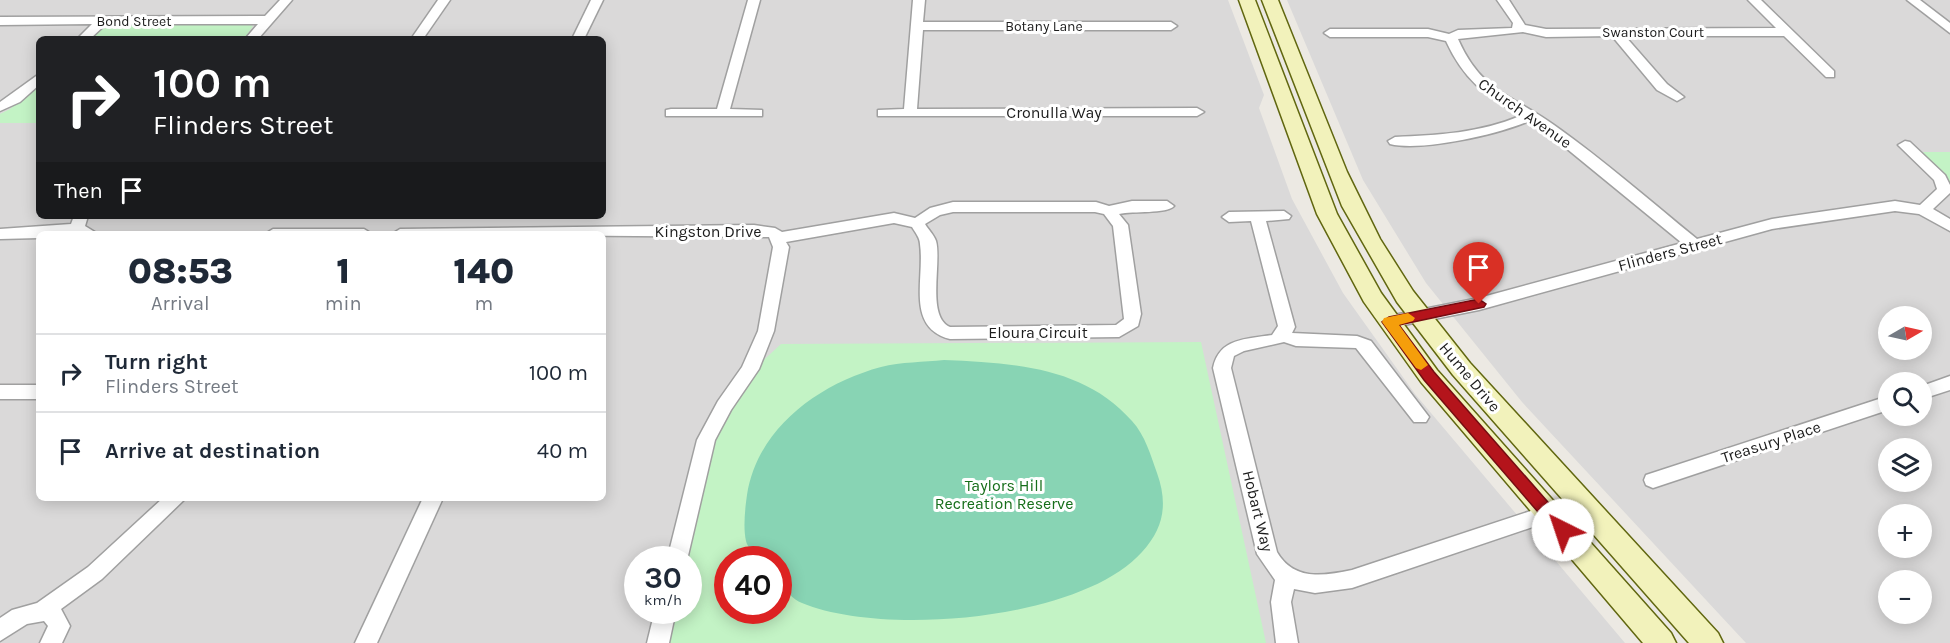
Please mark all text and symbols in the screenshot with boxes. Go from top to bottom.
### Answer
street label: Bond Street [97,13,171,30]
street label: Botany Lane [1005,18,1083,35]
street label: Swanston Court [1602,24,1704,41]
text: 100 m [153,58,272,108]
icon: right [54,60,132,138]
street label: Church Avenue [1475,74,1575,152]
street label: Cronulla Way [1006,103,1102,122]
text: Flinders Street [153,109,333,141]
icon: arrive [115,174,148,207]
text: Then [54,178,103,204]
street label: Kingston Drive [654,222,762,241]
street label: Flinders Street [1616,229,1724,275]
pin [1453,242,1504,304]
text: 08:53 [128,250,233,292]
text: 1 [336,250,350,292]
text: 140 [453,250,514,292]
icon: arrive [1462,251,1495,284]
text: Arrival [151,292,210,315]
text: min [325,292,361,315]
text: m [474,292,493,315]
north arrow [1878,306,1932,360]
map controls [1878,306,1932,624]
street label: Eloura Circuit [988,323,1088,342]
street label: Hume Drive [1435,338,1505,416]
text: Turn right [105,349,208,375]
icon: right [54,357,87,390]
text: 100 m [529,360,588,386]
button: search [1878,372,1932,426]
text: Flinders Street [105,375,239,398]
street label: Treasury Place [1719,417,1823,467]
icon: arrive [54,435,87,468]
text: Arrive at destination [105,438,320,464]
text: 40 m [537,438,588,464]
button: layers [1878,438,1932,492]
street label: Hobart Way [1239,468,1277,554]
park label: Taylors Hill Recreation Reserve [935,476,1073,513]
position arrow [1531,498,1595,562]
button: + [1878,504,1932,558]
speed limit sign: 40 [714,546,792,624]
text: 30 [644,560,682,596]
button: − [1878,570,1932,624]
text: km/h [644,591,682,609]

